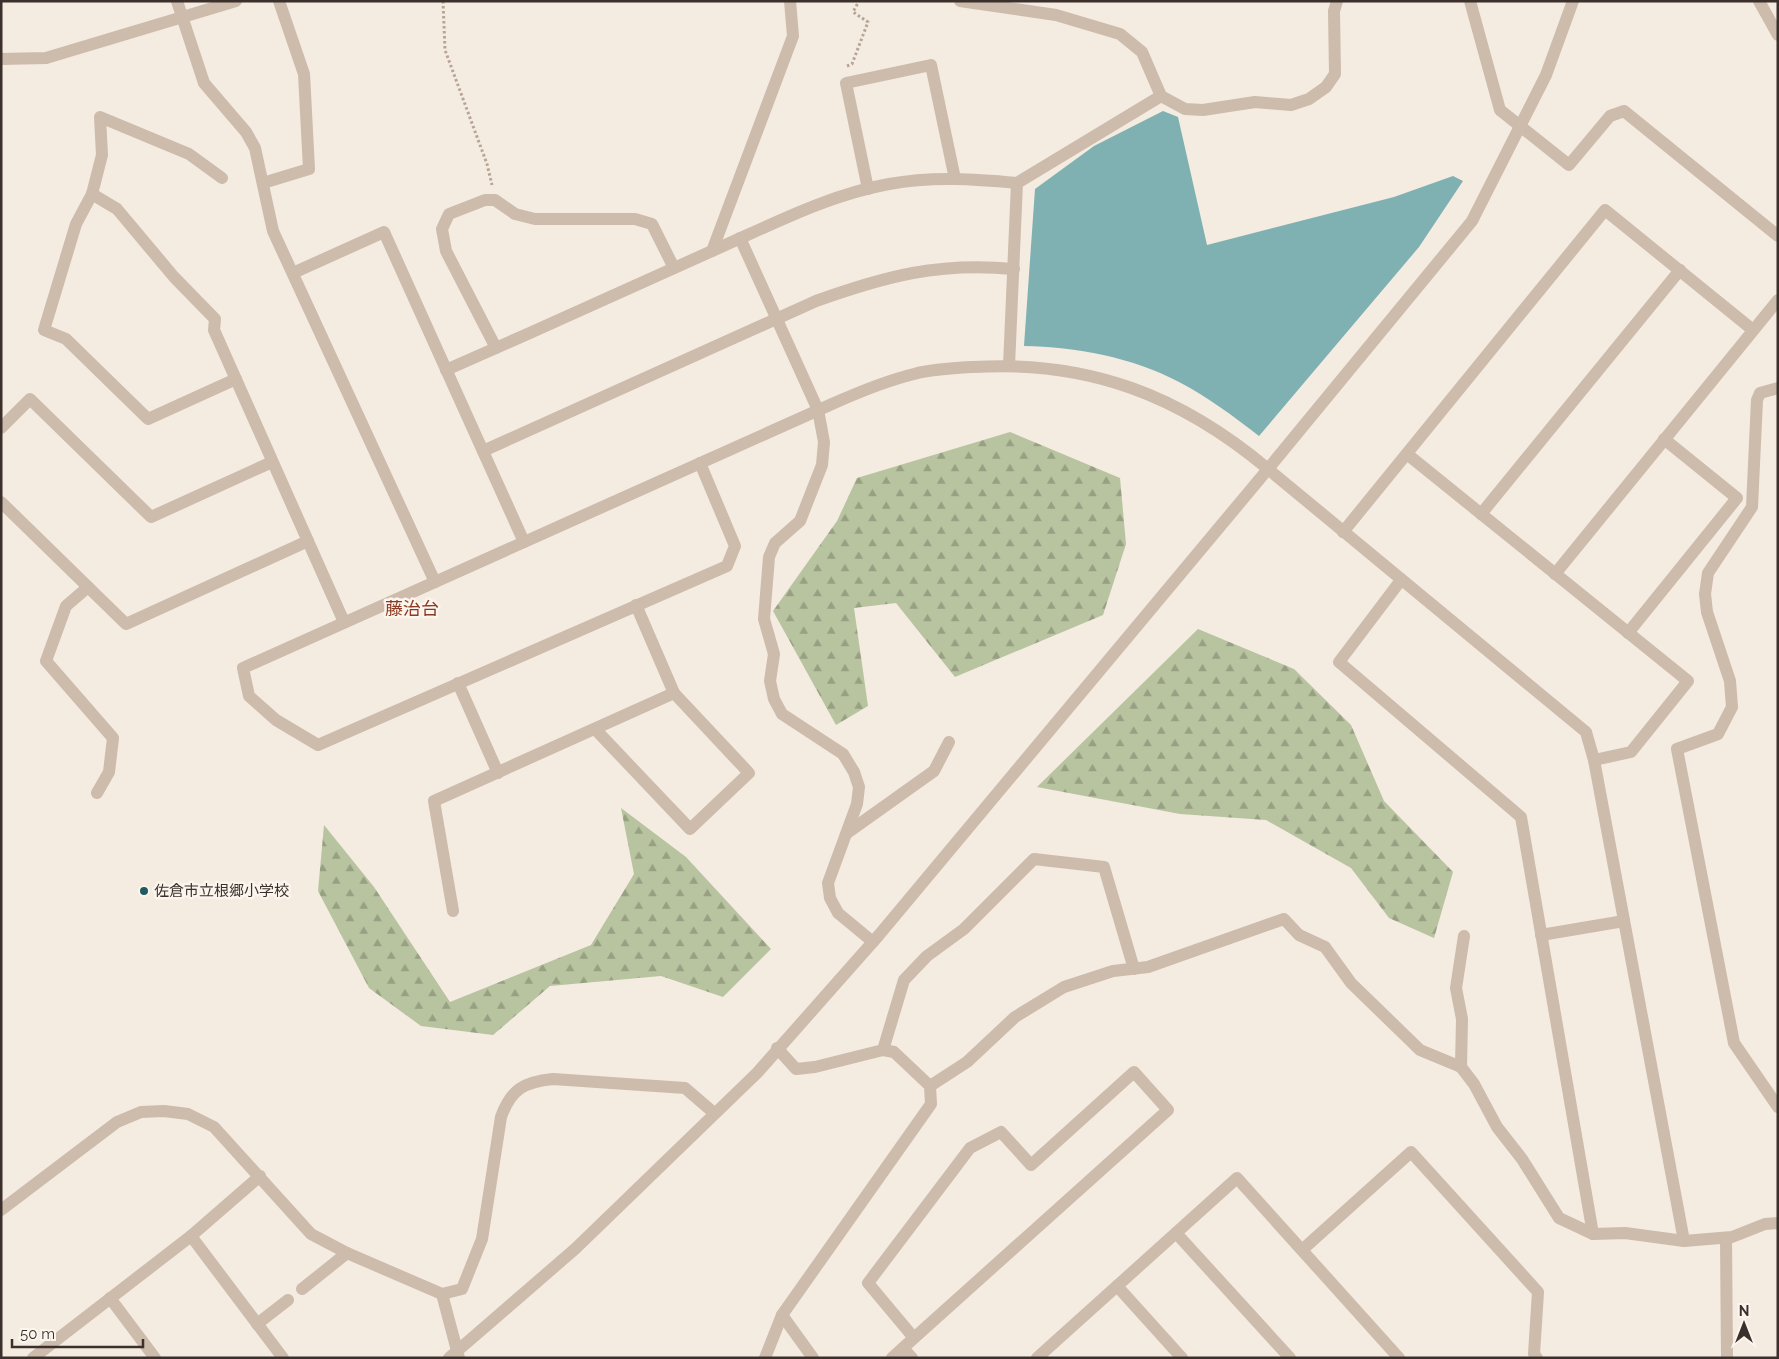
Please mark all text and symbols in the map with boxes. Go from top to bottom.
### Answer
district label: 藤治台 [385,598,439,619]
place label: 佐倉市立根郷小学校 [154,882,289,900]
marker: 佐倉市立根郷小学校 [138,885,150,897]
north arrow [1719,1299,1769,1349]
text: N [1739,1303,1749,1319]
scale bar [12,1316,144,1348]
text: 50 m [20,1325,55,1343]

